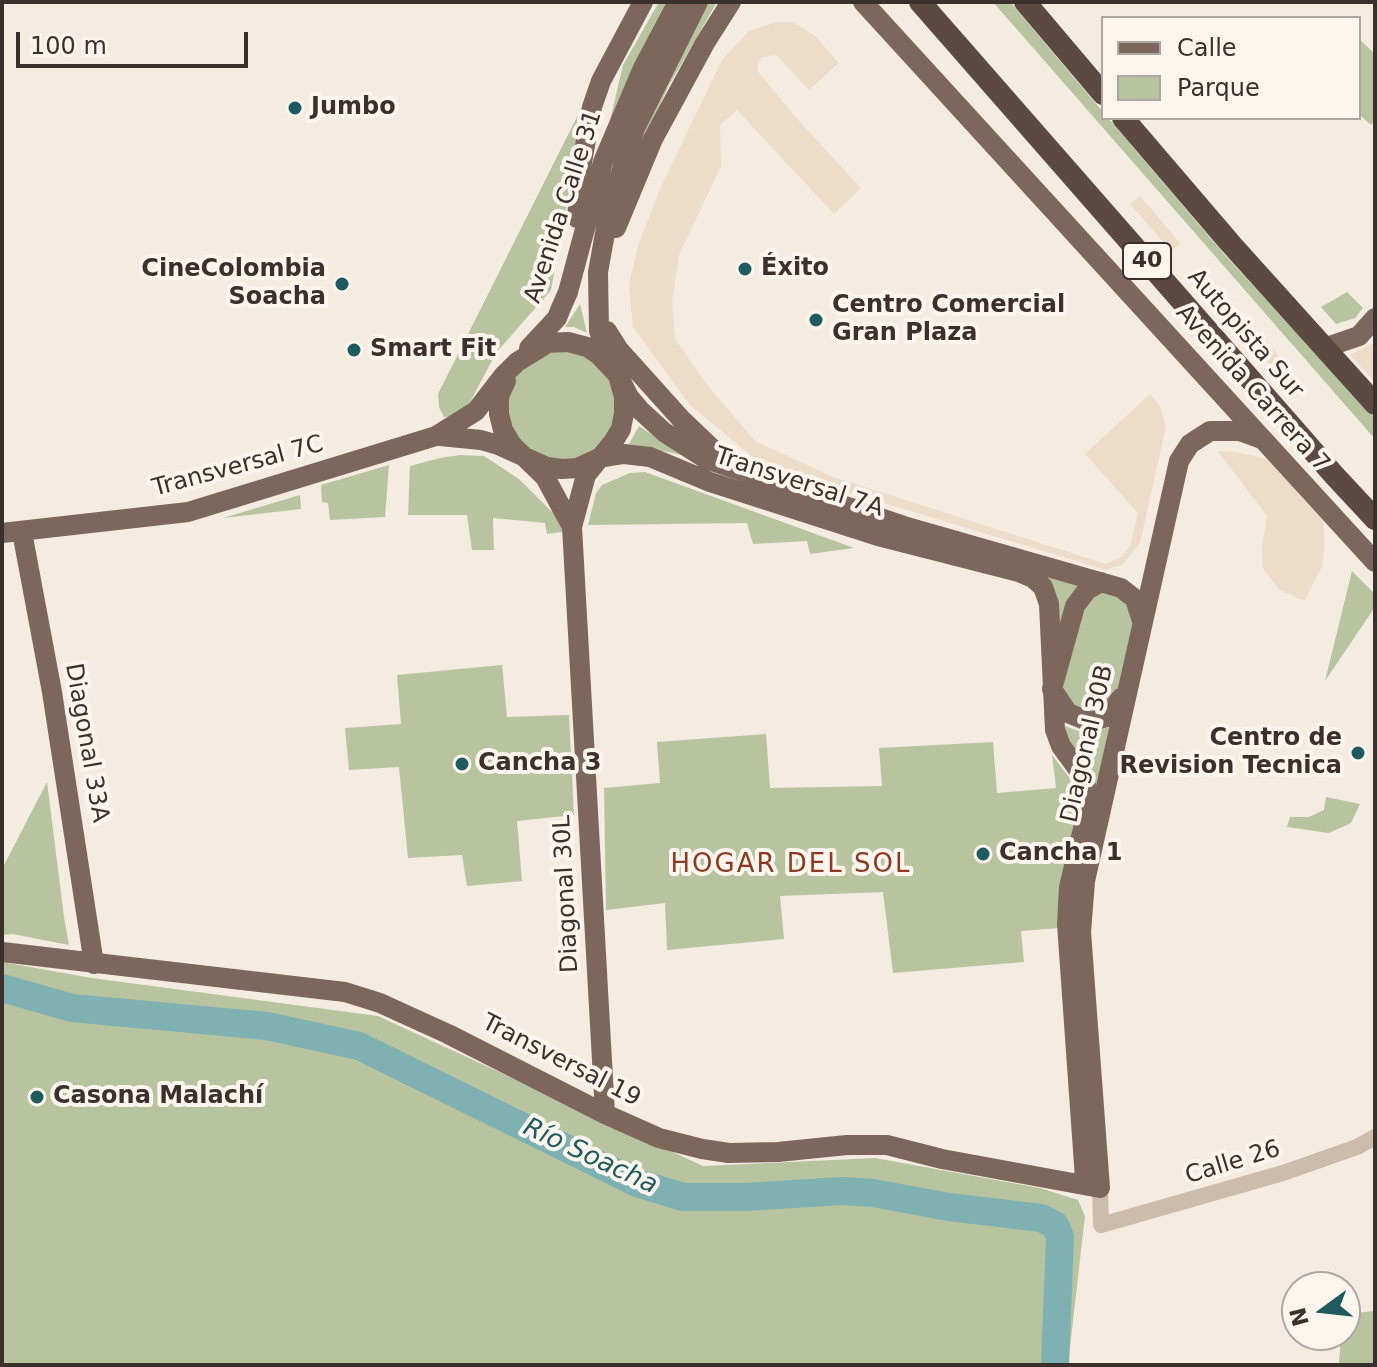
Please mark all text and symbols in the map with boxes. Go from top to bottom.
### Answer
scale bar [20,16,252,66]
legend [1101,16,1361,120]
text: 100 m [30,32,107,60]
text: Calle [1177,34,1237,62]
text: Parque [1177,74,1260,102]
place label: Jumbo [311,94,396,122]
marker: Jumbo [286,99,304,117]
street label: Avenida Calle 31 [519,107,609,307]
road number: 40 [1123,243,1171,279]
place label: Éxito [761,255,829,283]
place label: CineColombia Soacha [141,256,326,312]
marker: Éxito [736,260,754,278]
street label: Autopista Sur [1181,263,1309,405]
marker: CineColombia Soacha [333,275,351,293]
place label: Centro Comercial Gran Plaza [832,292,1065,348]
street label: Avenida Carrera 7 [1169,299,1335,479]
marker: Centro Comercial Gran Plaza [807,311,825,329]
place label: Smart Fit [370,336,496,364]
marker: Smart Fit [345,341,363,359]
street label: Transversal 7C [149,430,327,504]
street label: Transversal 7A [711,442,887,524]
street label: Diagonal 33A [58,661,114,825]
street label: Diagonal 30B [1056,662,1120,826]
place label: Centro de Revision Tecnica [1120,725,1342,781]
marker: Centro de Revision Tecnica [1349,744,1367,762]
place label: Cancha 3 [478,750,601,778]
marker: Cancha 3 [453,755,471,773]
street label: Diagonal 30L [548,814,586,974]
place label: Cancha 1 [999,840,1122,868]
marker: Cancha 1 [974,845,992,863]
district label: HOGAR DEL SOL [671,849,911,881]
street label: Transversal 19 [477,1009,645,1113]
place label: Casona Malachí [53,1083,263,1111]
marker: Casona Malachí [28,1088,46,1106]
water label: Río Soacha [518,1112,662,1202]
street label: Calle 26 [1182,1135,1284,1191]
north arrow [1281,1271,1361,1351]
text: N [1285,1305,1314,1329]

